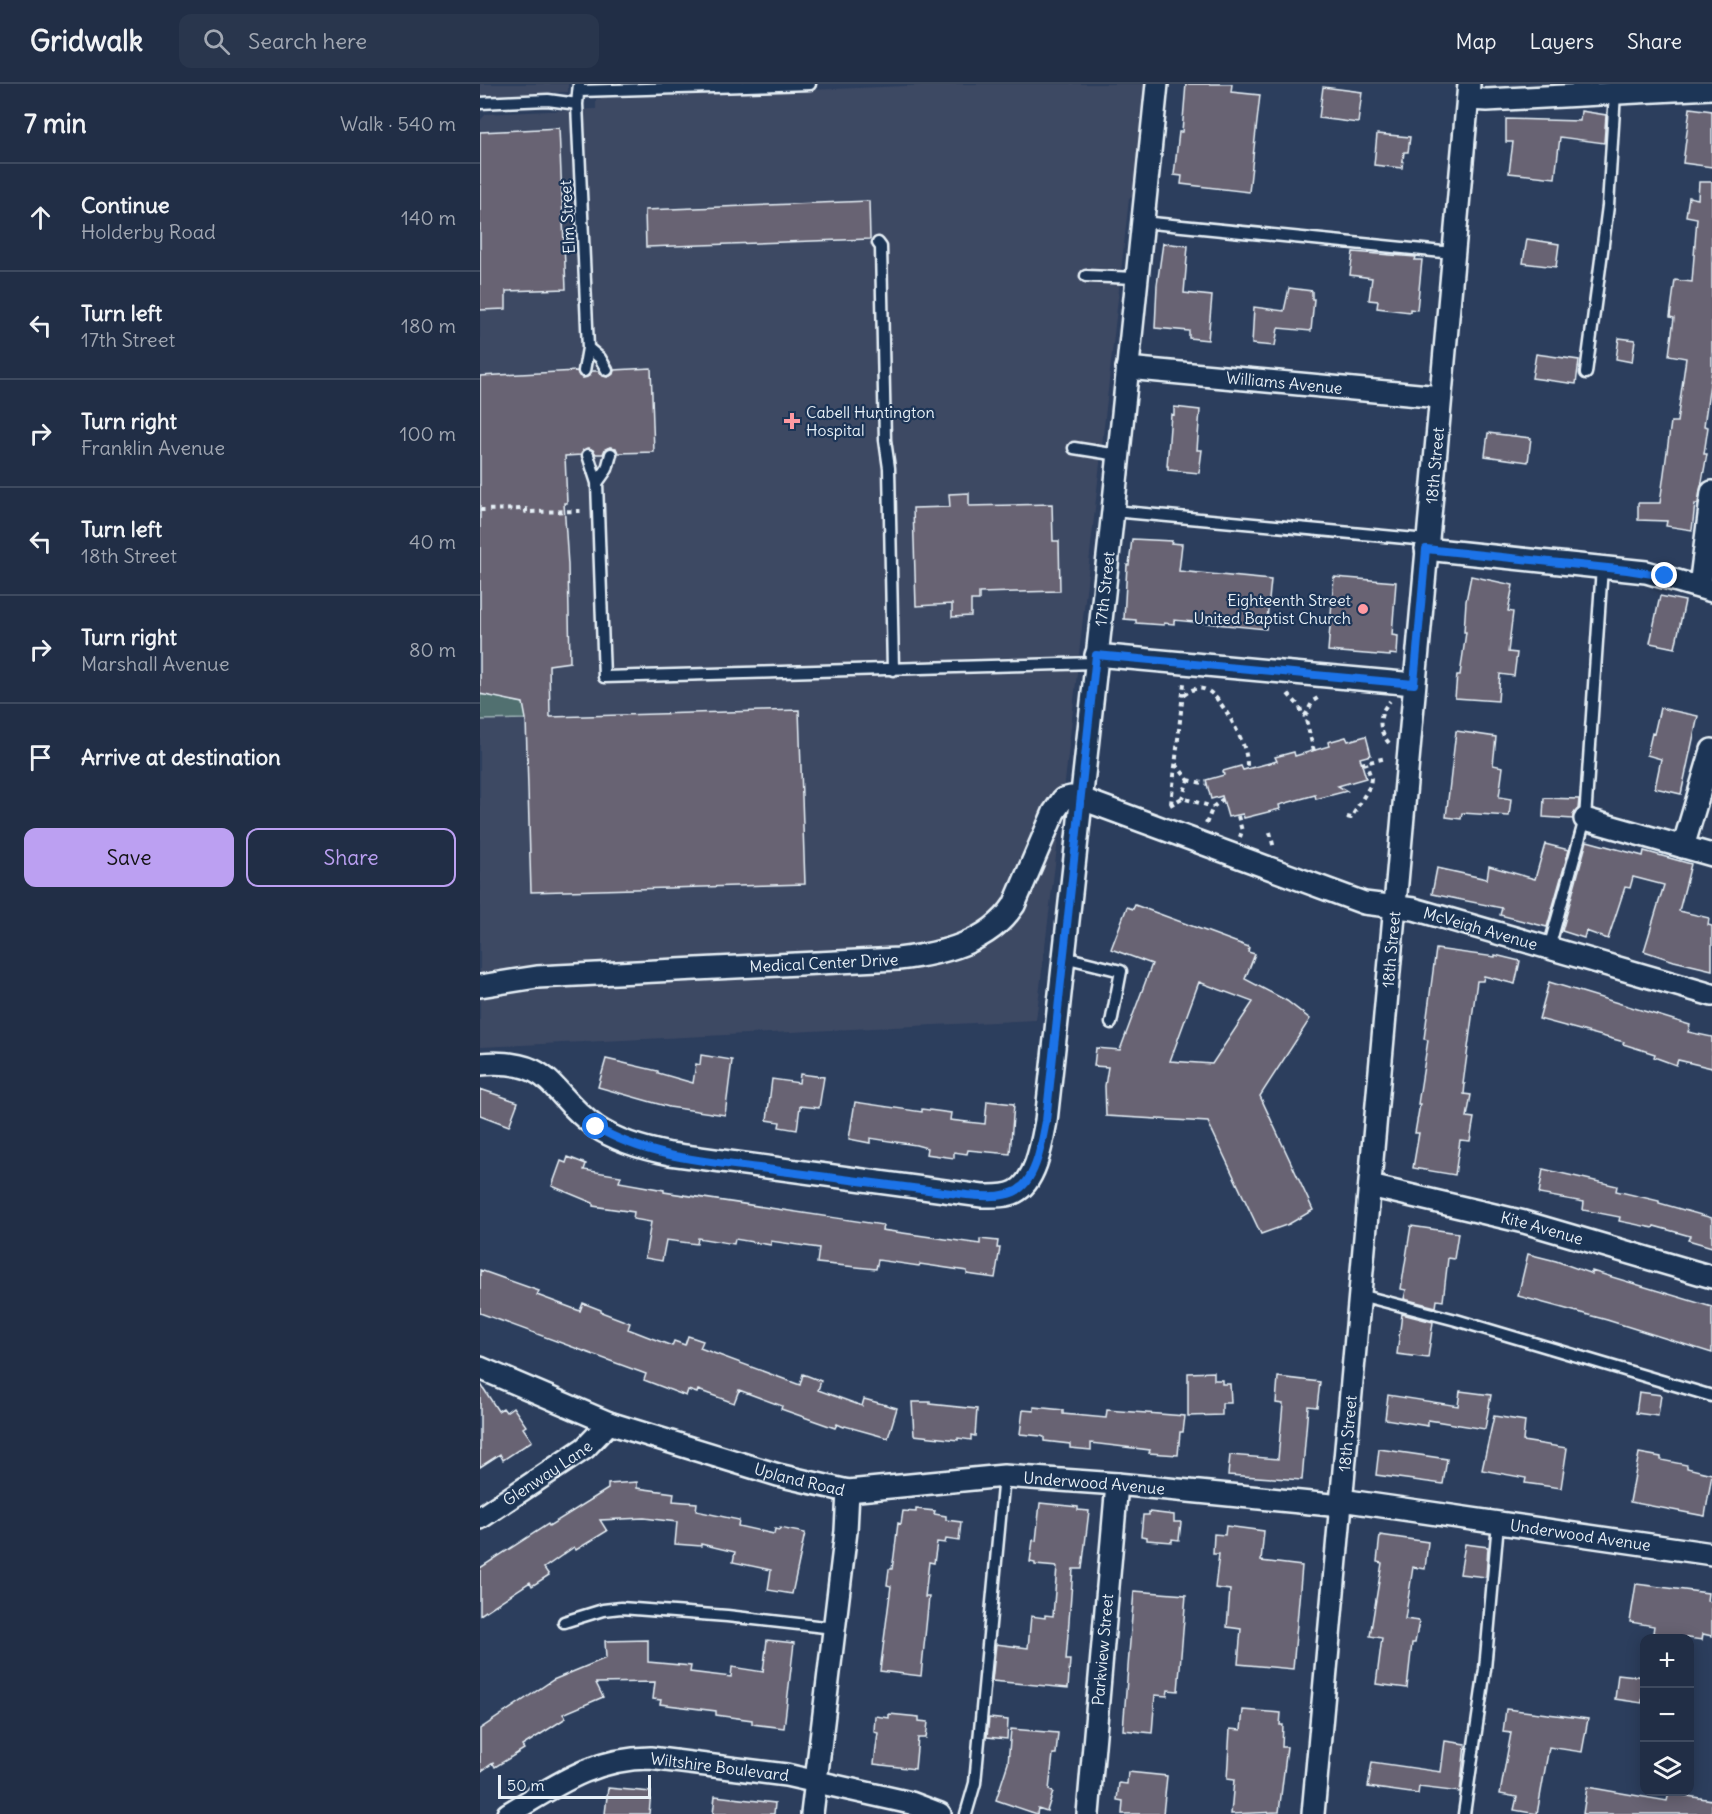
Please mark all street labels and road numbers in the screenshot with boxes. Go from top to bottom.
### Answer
street label: Elm Street [555,179,579,254]
street label: Williams Avenue [1225,367,1343,398]
street label: 18th Street [1421,426,1448,505]
street label: 17th Street [1090,550,1119,627]
street label: McVeigh Avenue [1421,902,1540,954]
street label: 18th Street [1378,910,1404,989]
street label: Medical Center Drive [749,949,899,976]
street label: Kite Avenue [1499,1207,1586,1249]
street label: 18th Street [1334,1394,1361,1473]
street label: Glenway Lane [499,1436,597,1510]
street label: Upland Road [752,1458,847,1500]
street label: Underwood Avenue [1023,1467,1166,1499]
street label: Underwood Avenue [1509,1515,1652,1555]
street label: Parkview Street [1088,1592,1117,1706]
street label: Wiltshire Boulevard [649,1748,790,1785]

